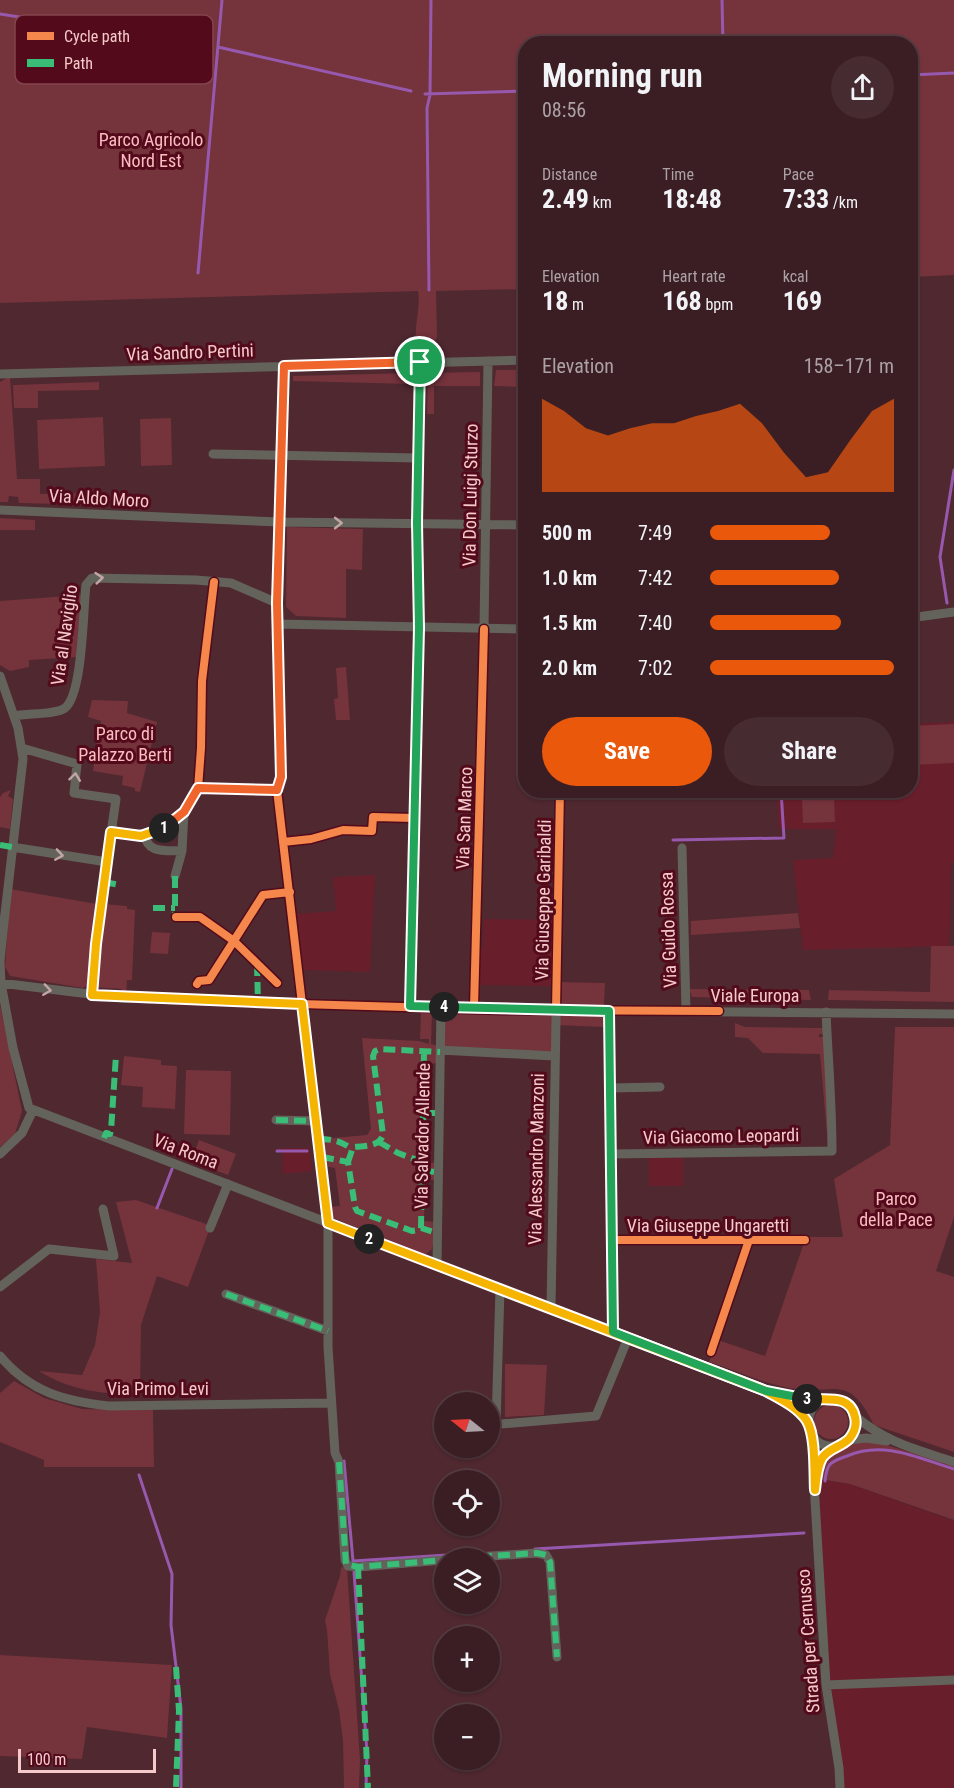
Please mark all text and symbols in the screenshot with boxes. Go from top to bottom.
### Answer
legend [15,15,213,84]
text: Cycle path [64,27,130,46]
text: Path [64,54,93,73]
text: Morning run [542,56,703,95]
button: share [831,56,894,119]
text: 08:56 [542,98,586,122]
park label: Parco Agricolo Nord Est [99,129,203,171]
text: Distance [542,165,597,184]
text: Time [662,165,694,184]
text: Pace [783,165,814,184]
text: 2.49 [542,184,589,214]
text: 18:48 [662,184,722,214]
text: 7:33 [783,184,829,214]
text: km [589,193,612,212]
text: /km [829,193,858,212]
text: Elevation [542,267,600,286]
text: Heart rate [662,267,726,286]
text: kcal [783,267,808,286]
text: 18 [542,286,568,316]
text: 168 [662,286,702,316]
text: 169 [783,286,822,316]
text: m [568,295,584,314]
text: bpm [702,295,733,314]
pin [394,336,445,387]
street label: Via Sandro Pertini [126,339,254,365]
icon: arrive [403,345,436,378]
text: Elevation [542,354,614,378]
text: 158–171 m [804,354,894,378]
street label: Via Don Luigi Sturzo [458,423,482,567]
street label: Via Aldo Moro [48,485,150,511]
one-way arrow [333,517,342,529]
text: 500 m [542,521,592,545]
text: 7:49 [638,521,672,545]
text: 1.0 km [542,566,597,590]
text: 7:42 [638,566,672,590]
one-way arrow [94,573,104,585]
street label: Via al Naviglio [47,583,81,687]
text: 1.5 km [542,611,597,635]
text: 7:40 [638,611,672,635]
text: 2.0 km [542,656,597,680]
text: 7:02 [638,656,672,680]
button: Save [542,717,712,786]
button: Share [724,717,894,786]
park label: Parco di Palazzo Berti [78,723,172,765]
street label: Via San Marco [452,766,476,870]
one-way arrow [69,772,81,781]
pin: 1 [149,813,179,843]
text: 1 [160,818,168,837]
street label: Via Giuseppe Garibaldi [531,819,555,981]
one-way arrow [55,848,64,860]
street label: Via Guido Rossa [655,872,681,988]
one-way arrow [42,983,51,995]
street label: Viale Europa [711,985,799,1006]
pin: 4 [429,992,459,1022]
text: 4 [440,997,448,1016]
street label: Via Salvador Allende [410,1063,434,1209]
street label: Via Alessandro Manzoni [524,1073,548,1245]
street label: Via Giacomo Leopardi [643,1124,799,1148]
street label: Via Roma [151,1129,221,1173]
park label: Parco della Pace [859,1188,933,1230]
street label: Via Giuseppe Ungaretti [627,1215,789,1236]
pin: 2 [354,1224,384,1254]
text: 2 [365,1229,373,1248]
street label: Via Primo Levi [107,1378,209,1399]
pin: 3 [792,1384,822,1414]
text: 3 [803,1389,811,1408]
north arrow [434,1392,500,1458]
map controls [434,1392,500,1770]
button: locate [434,1470,500,1536]
button: layers [434,1548,500,1614]
street label: Strada per Cernusco [792,1568,824,1714]
button: + [434,1626,500,1692]
button: − [434,1704,500,1770]
scale bar [18,1746,156,1774]
text: 100 m [27,1750,66,1769]

